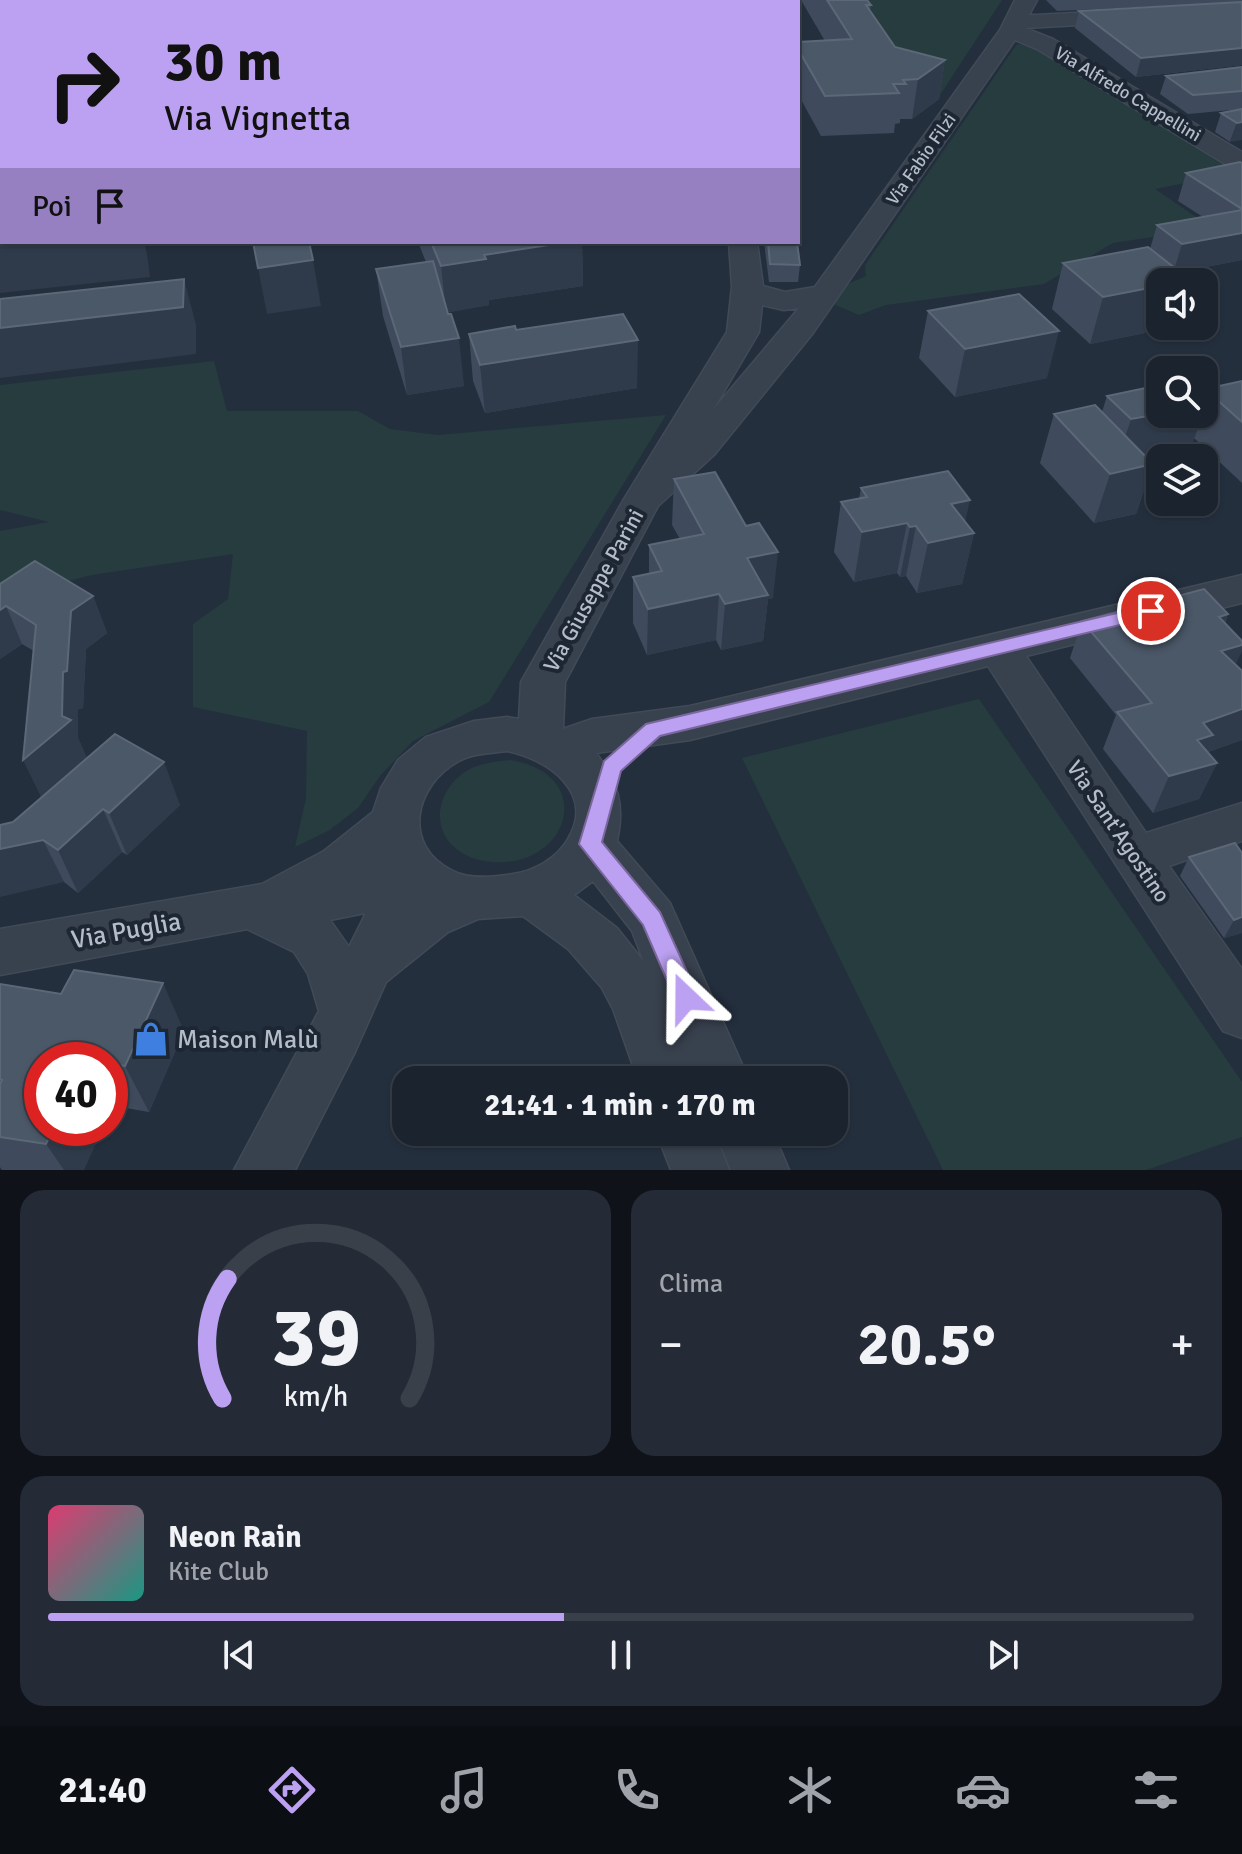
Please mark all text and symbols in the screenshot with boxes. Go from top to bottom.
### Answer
text: 30 m [164,27,282,96]
icon: right [32,32,136,136]
street label: Via Alfredo Cappellini [1051,42,1205,146]
text: Via Vignetta [164,96,351,141]
street label: Via Fabio Filzi [881,109,961,209]
icon: arrive [88,184,132,228]
text: Poi [32,188,72,225]
map controls [1146,268,1218,516]
button: sound [1146,268,1218,340]
button: search [1146,356,1218,428]
button: layers [1146,444,1218,516]
street label: Via Giuseppe Parini [537,504,649,676]
pin [1117,577,1185,645]
icon: arrive [1129,589,1173,633]
street label: Via Sant'Agostino [1061,755,1176,907]
street label: Via Puglia [69,906,184,956]
position arrow [644,956,728,1040]
shop icon: Maison Malù [132,1020,170,1058]
place label: Maison Malù [177,1024,319,1056]
speed limit sign: 40 [24,1042,128,1146]
text: 21:41 · 1 min · 170 m [484,1087,756,1124]
text: Clima [659,1268,723,1300]
text: 39 [271,1287,360,1389]
text: 20.5° [857,1308,996,1382]
text: − [659,1318,683,1372]
text: + [1170,1318,1194,1372]
text: km/h [283,1379,348,1414]
text: Neon Rain [168,1519,302,1556]
text: Kite Club [168,1556,269,1588]
icon: previous [217,1633,261,1677]
icon: pause [599,1633,643,1677]
icon: next [981,1633,1025,1677]
icon: directions [264,1762,320,1818]
icon: music [436,1762,492,1818]
icon: phone [609,1762,665,1818]
icon: climate [782,1762,838,1818]
icon: car [955,1762,1011,1818]
icon: filters [1128,1762,1184,1818]
text: 21:40 [58,1768,147,1813]

